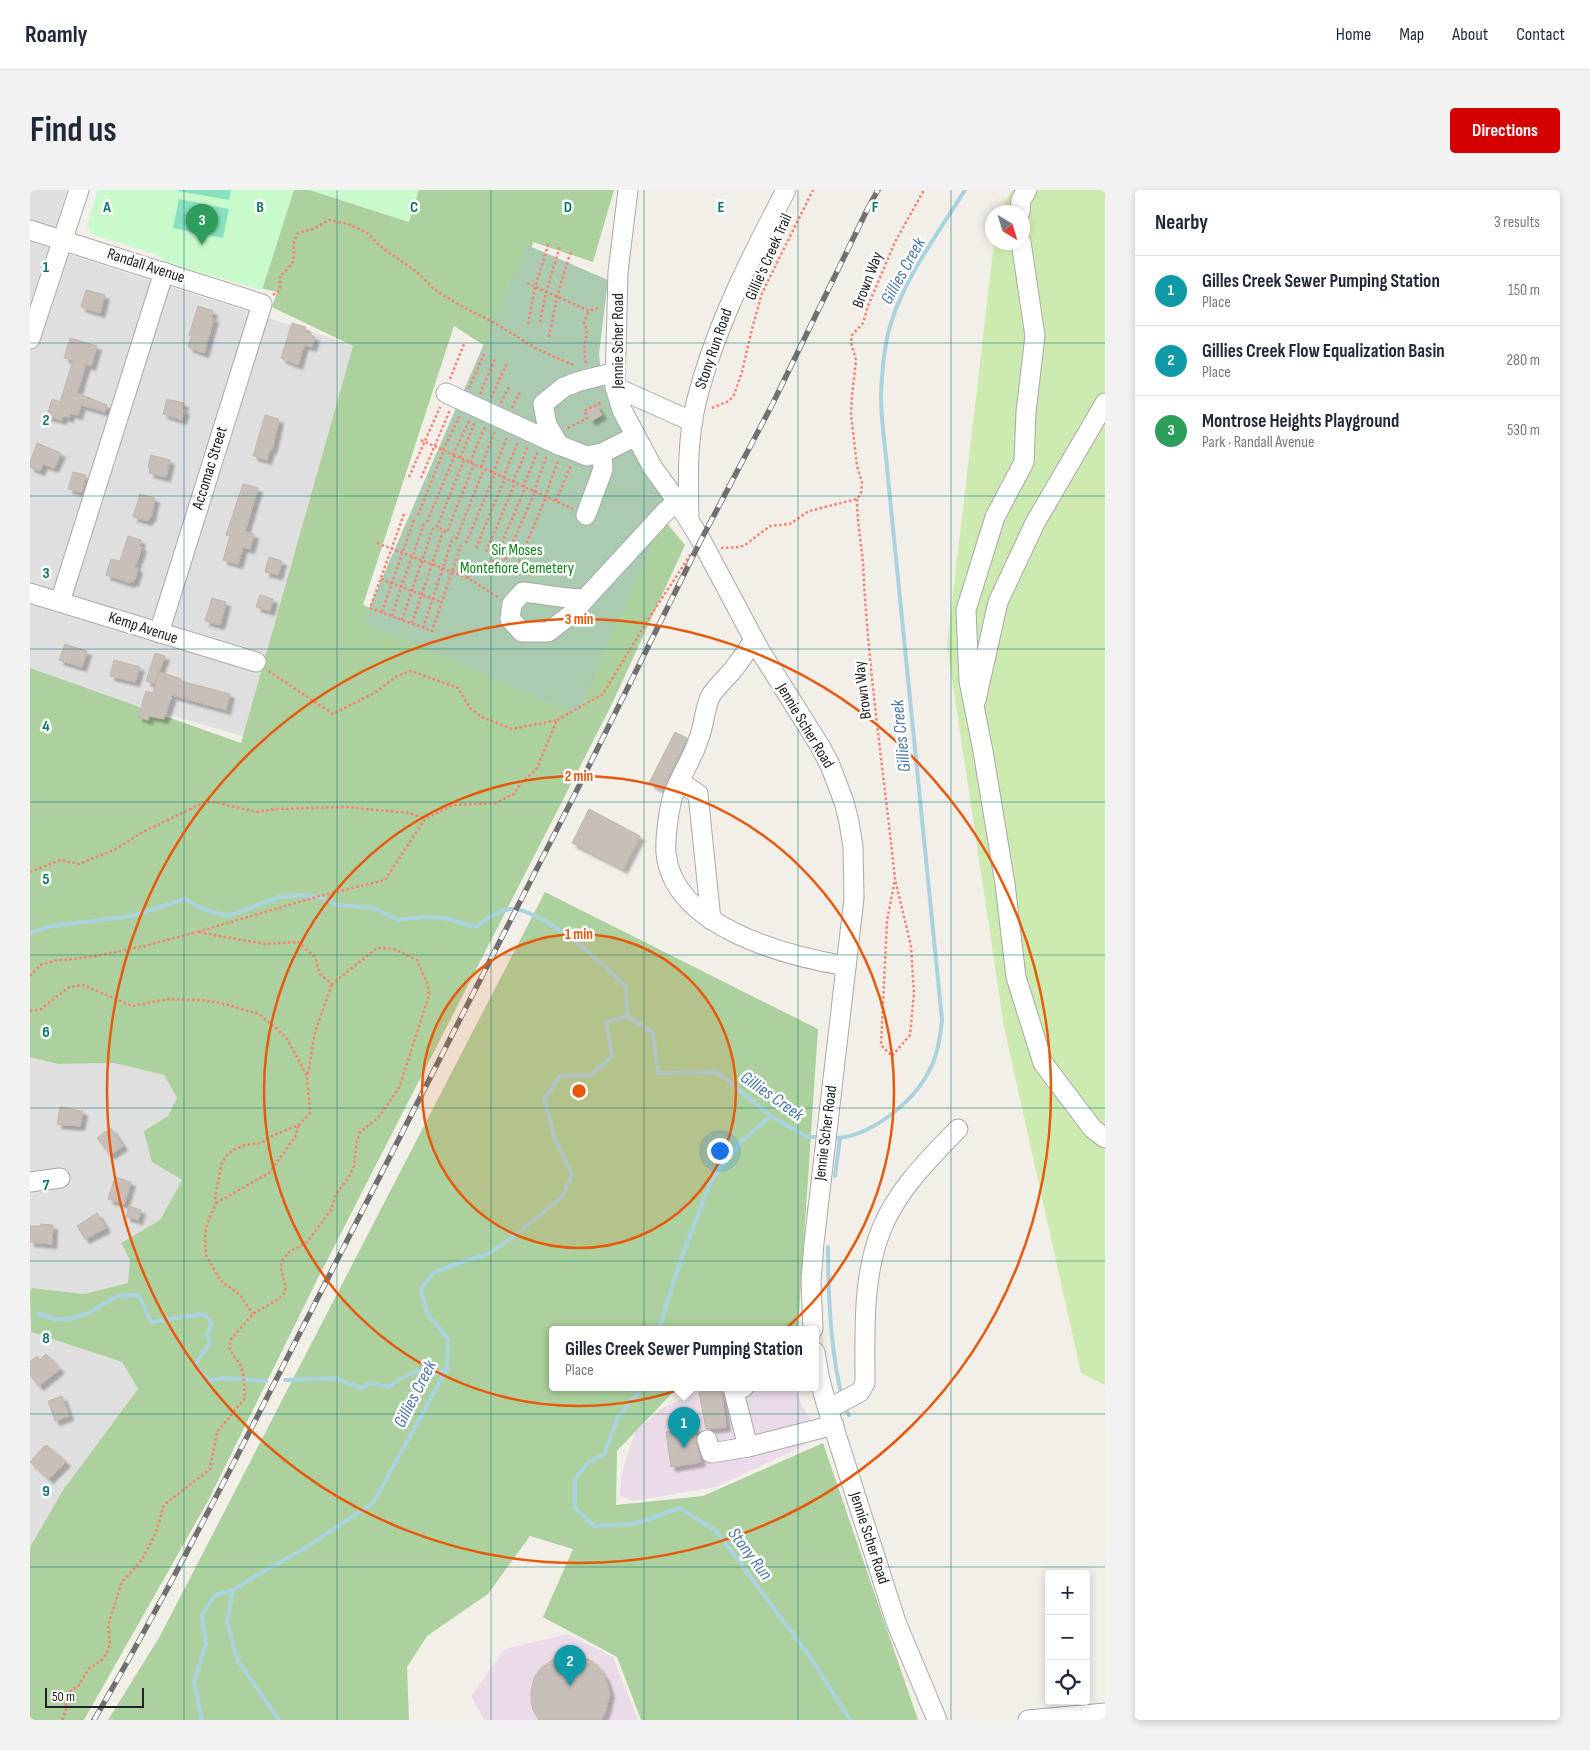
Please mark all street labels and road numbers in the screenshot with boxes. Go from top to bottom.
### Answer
street label: Gillie's Creek Trail [741,211,797,303]
street label: Randall Avenue [105,245,187,287]
street label: Brown Way [849,249,887,311]
street label: Jennie Scher Road [609,293,628,390]
street label: Stony Run Road [691,306,737,392]
street label: Accomac Street [188,424,232,513]
street label: Kemp Avenue [106,608,180,648]
street label: Brown Way [850,660,876,720]
street label: Jennie Scher Road [772,679,838,772]
street label: Jennie Scher Road [811,1084,841,1183]
street label: Jennie Scher Road [845,1489,893,1586]

